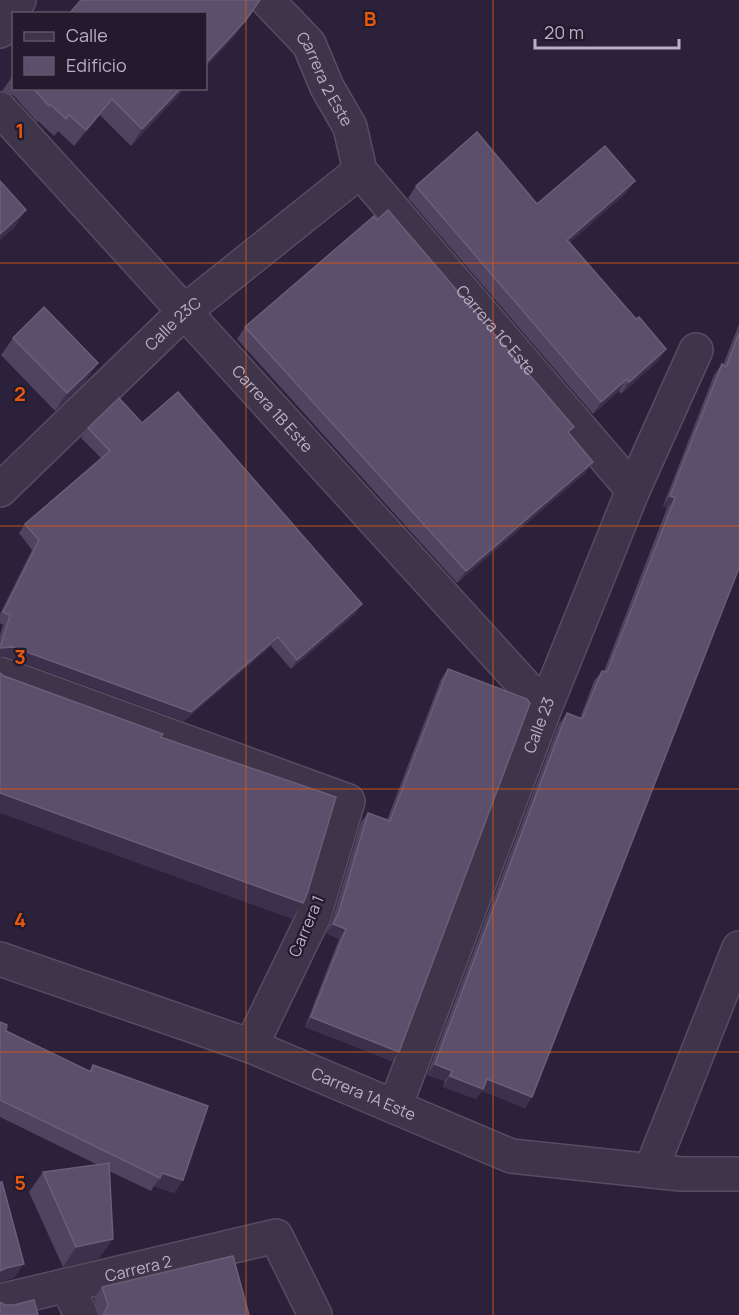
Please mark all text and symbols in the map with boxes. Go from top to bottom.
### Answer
text: B [364,5,377,32]
legend [12,12,207,90]
scale bar [535,12,679,50]
text: 20 m [544,20,584,44]
text: Calle [66,23,108,47]
street label: Carrera 2 Este [292,26,358,130]
text: Edificio [66,53,127,77]
text: 1 [16,117,24,144]
street label: Carrera 1C Este [451,280,541,380]
street label: Calle 23C [140,291,206,355]
street label: Carrera 1B Este [227,360,318,457]
text: 2 [14,380,26,407]
text: 3 [14,643,26,670]
street label: Calle 23 [518,694,559,756]
street label: Carrera 1 [283,892,329,960]
text: 4 [14,906,26,933]
street label: Carrera 1A Este [308,1062,419,1125]
text: 5 [14,1169,26,1196]
street label: Carrera 2 [103,1250,174,1287]

